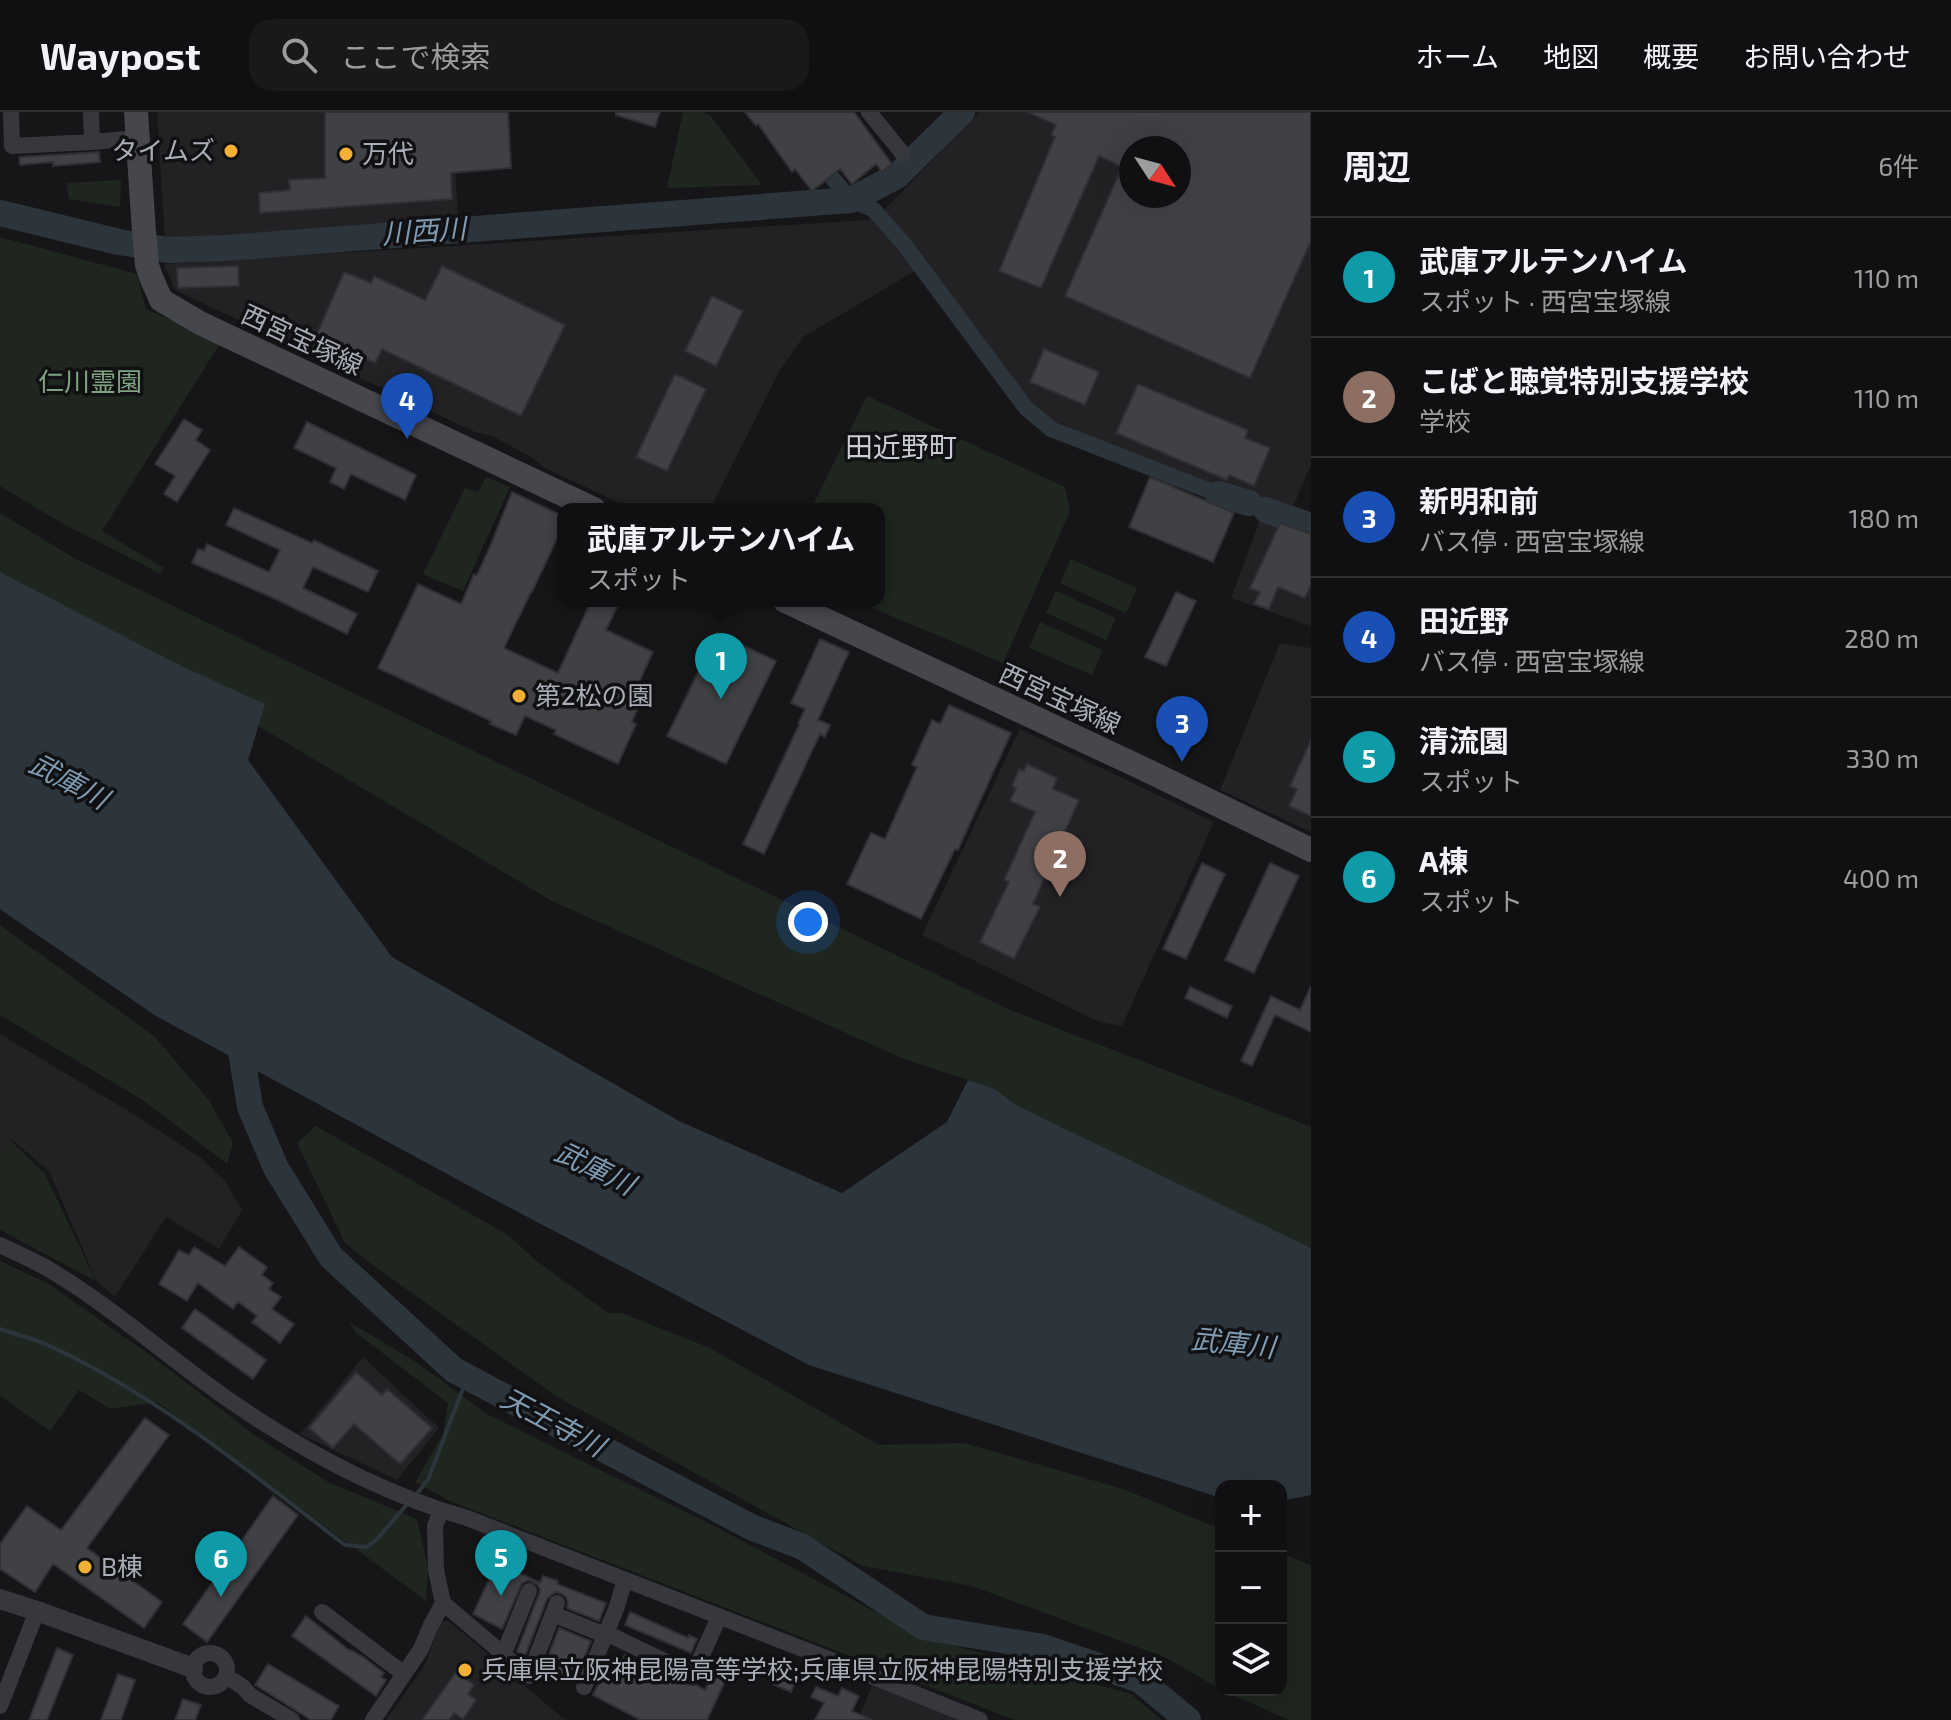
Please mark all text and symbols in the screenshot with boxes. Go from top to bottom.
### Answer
search box [249,19,809,91]
text: Waypost [40,32,201,78]
icon: search [277,33,321,77]
text: ここで検索 [341,38,491,74]
text: ホーム [1416,39,1499,73]
text: 地図 [1543,39,1599,73]
text: 概要 [1643,39,1699,73]
text: お問い合わせ [1743,39,1911,73]
place label: タイムズ [112,134,215,165]
north arrow [1119,136,1191,208]
place label: 万代 [362,137,414,168]
marker: タイムズ [222,142,240,160]
marker: 万代 [337,145,355,163]
text: 周辺 [1343,145,1411,186]
text: 6件 [1878,150,1919,181]
water label: 川西川 [381,210,470,250]
text: 武庫アルテンハイム [1419,242,1688,278]
text: 1 [1363,262,1375,293]
text: 110 m [1854,262,1919,293]
text: スポット · 西宮宝塚線 [1419,285,1671,316]
street label: 西宮宝塚線 [237,297,368,380]
text: こばと聴覚特別支援学校 [1419,362,1749,398]
park label: 仁川霊園 [38,365,142,396]
pin: 4 [381,373,433,439]
text: 2 [1361,382,1377,413]
text: 110 m [1854,382,1919,413]
text: 学校 [1419,405,1471,436]
district label: 田近野町 [845,429,957,463]
text: 新明和前 [1419,482,1539,518]
text: 3 [1362,502,1376,533]
text: 180 m [1849,502,1919,533]
popup [557,503,885,607]
text: 武庫アルテンハイム [587,520,855,556]
text: バス停 · 西宮宝塚線 [1419,525,1645,556]
text: スポット [587,563,691,594]
text: 田近野 [1419,602,1509,638]
text: 4 [1361,622,1377,653]
text: 280 m [1844,622,1919,653]
pin: 1 [695,633,747,699]
text: バス停 · 西宮宝塚線 [1419,645,1645,676]
street label: 西宮宝塚線 [995,656,1126,739]
place label: 第2松の園 [535,679,654,710]
marker: 第2松の園 [510,687,528,705]
pin: 3 [1156,696,1208,762]
text: 清流園 [1419,722,1509,758]
text: 5 [1362,742,1376,773]
text: 330 m [1846,742,1919,773]
water label: 武庫川 [24,745,117,816]
text: スポット [1419,765,1523,796]
pin: 2 [1034,831,1086,897]
text: A棟 [1419,842,1469,878]
text: 6 [1361,862,1377,893]
text: 400 m [1843,862,1919,893]
text: スポット [1419,885,1523,916]
your location [788,902,828,942]
water label: 武庫川 [550,1133,643,1202]
water label: 武庫川 [1190,1321,1280,1364]
water label: 天王寺川 [496,1380,614,1464]
map controls [1215,1480,1287,1696]
button: + [1215,1480,1287,1552]
pin: 5 [475,1530,527,1596]
pin: 6 [195,1531,247,1597]
place label: B棟 [101,1550,143,1581]
button: − [1215,1552,1287,1624]
marker: B棟 [76,1558,94,1576]
button: layers [1215,1624,1287,1696]
place label: 兵庫県立阪神昆陽高等学校;兵庫県立阪神昆陽特別支援学校 [481,1653,1163,1684]
marker: 兵庫県立阪神昆陽高等学校;兵庫県立阪神昆陽特別支援学校 [456,1661,474,1679]

